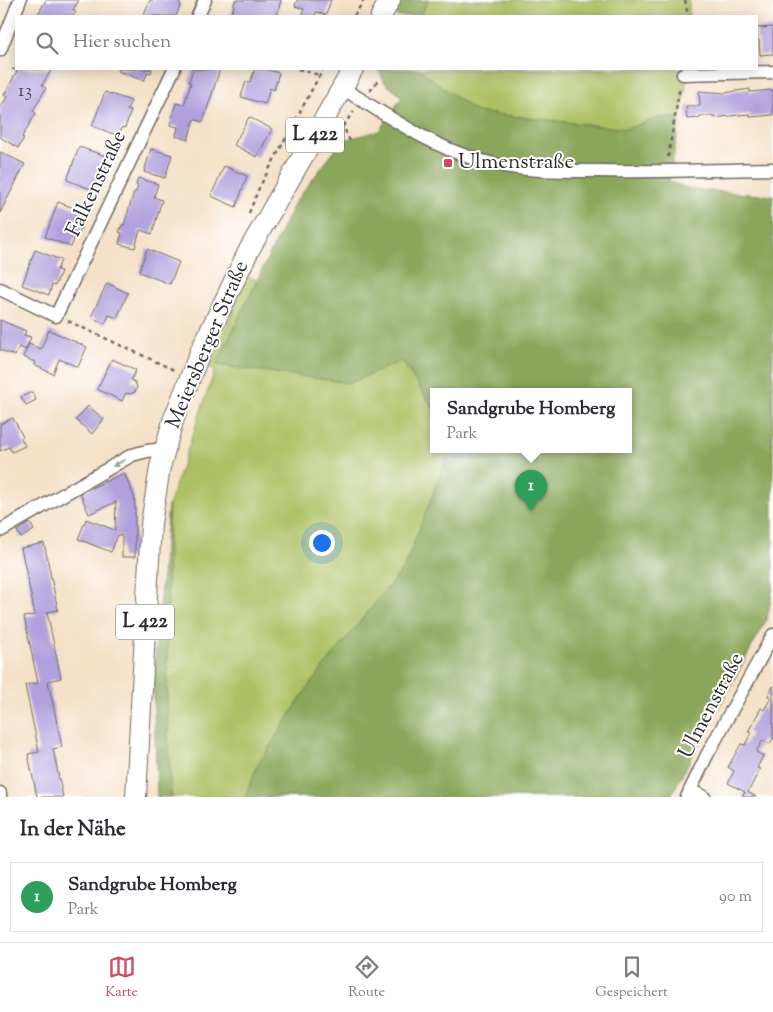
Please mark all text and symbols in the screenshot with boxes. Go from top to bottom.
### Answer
search box [15,15,758,70]
icon: search [33,29,61,57]
text: Hier suchen [73,29,171,56]
house number: 13 [18,78,32,105]
road number: L 422 [286,118,344,152]
street label: Falkenstraße [59,126,135,242]
place label: Ulmenstraße [458,148,574,178]
marker: Ulmenstraße [442,157,454,169]
street label: Meiersberger Straße [159,256,257,434]
popup [430,388,632,453]
text: Sandgrube Homberg [447,396,615,423]
text: Park [447,423,477,446]
one-way arrow [112,459,125,468]
pin: 1 [515,470,547,511]
your location [309,530,335,556]
road number: L 422 [116,604,174,640]
street label: Ulmenstraße [671,648,753,764]
text: In der Nähe [20,815,126,845]
text: Sandgrube Homberg [68,872,237,899]
text: 1 [34,886,40,909]
text: 90 m [719,886,752,909]
text: Park [68,899,99,922]
tab: Karte [105,953,138,1003]
tab: Route [348,953,385,1003]
tab: Gespeichert [595,953,668,1003]

